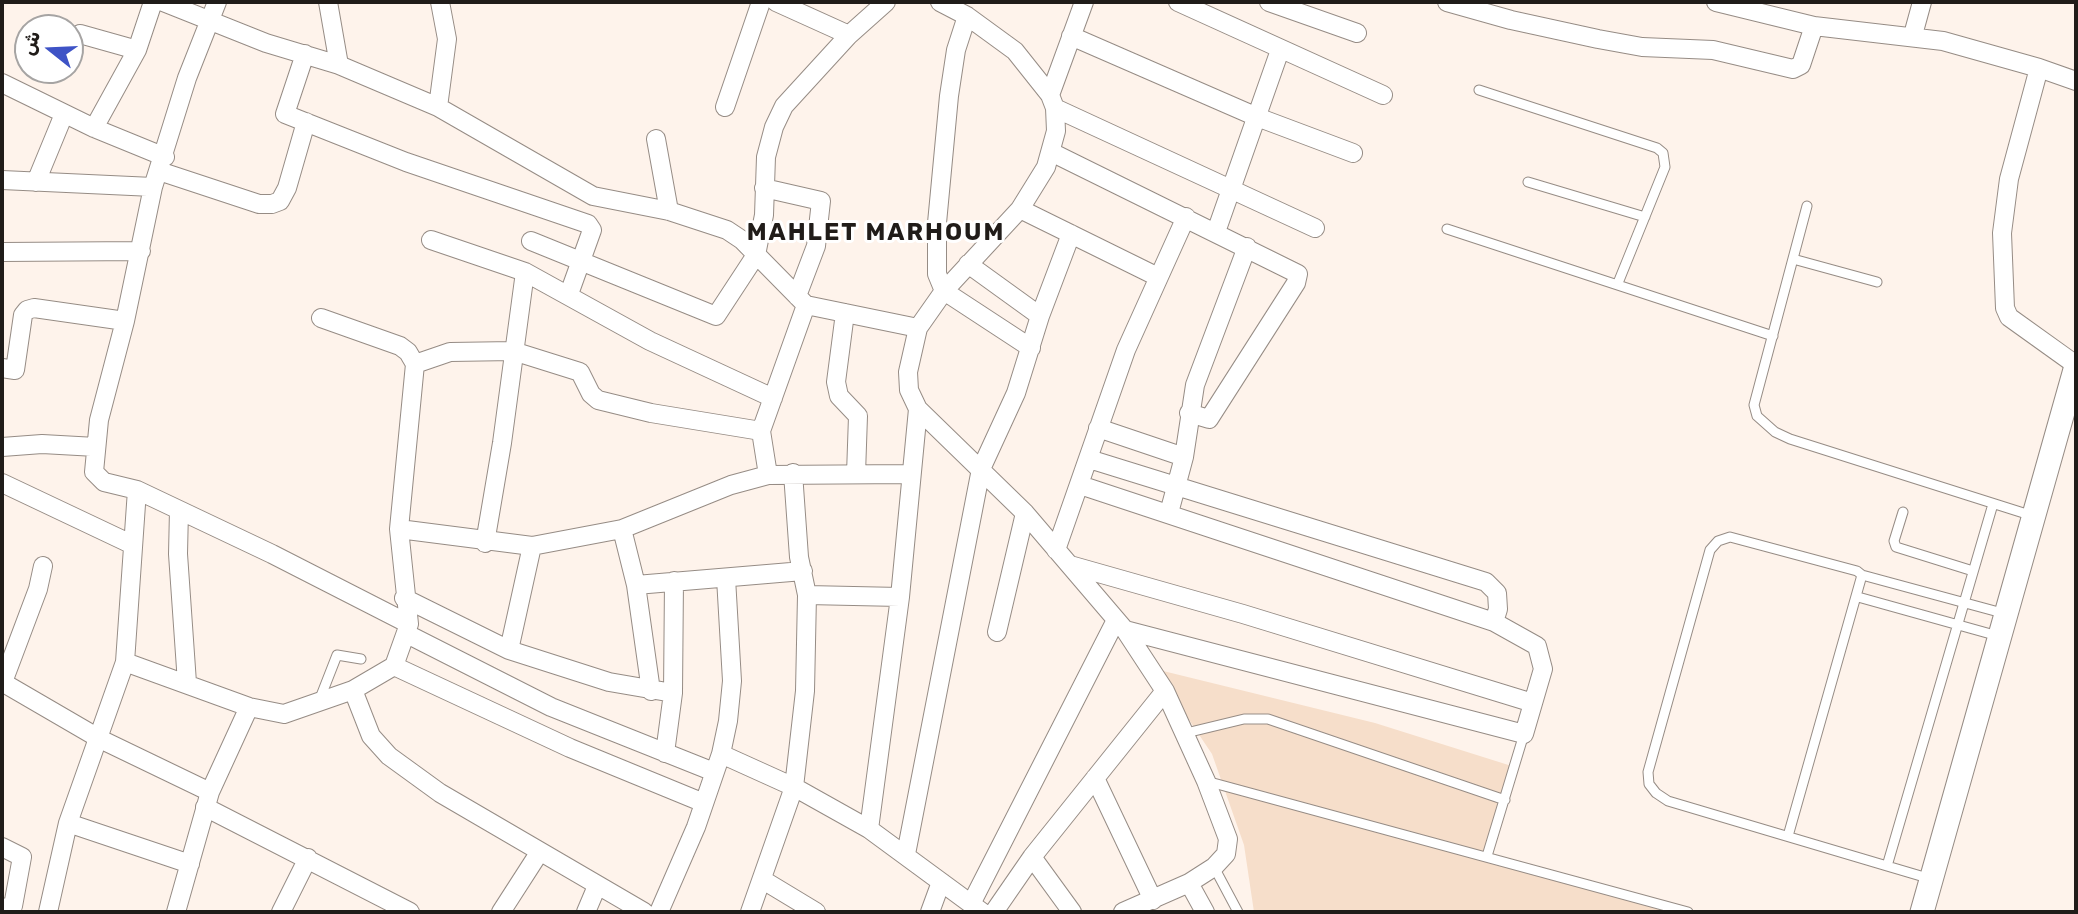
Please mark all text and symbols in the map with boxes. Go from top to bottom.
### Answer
north arrow [14,14,84,84]
text: ش [16,28,45,58]
district label: MAHLET MARHOUM [748,219,1004,247]

